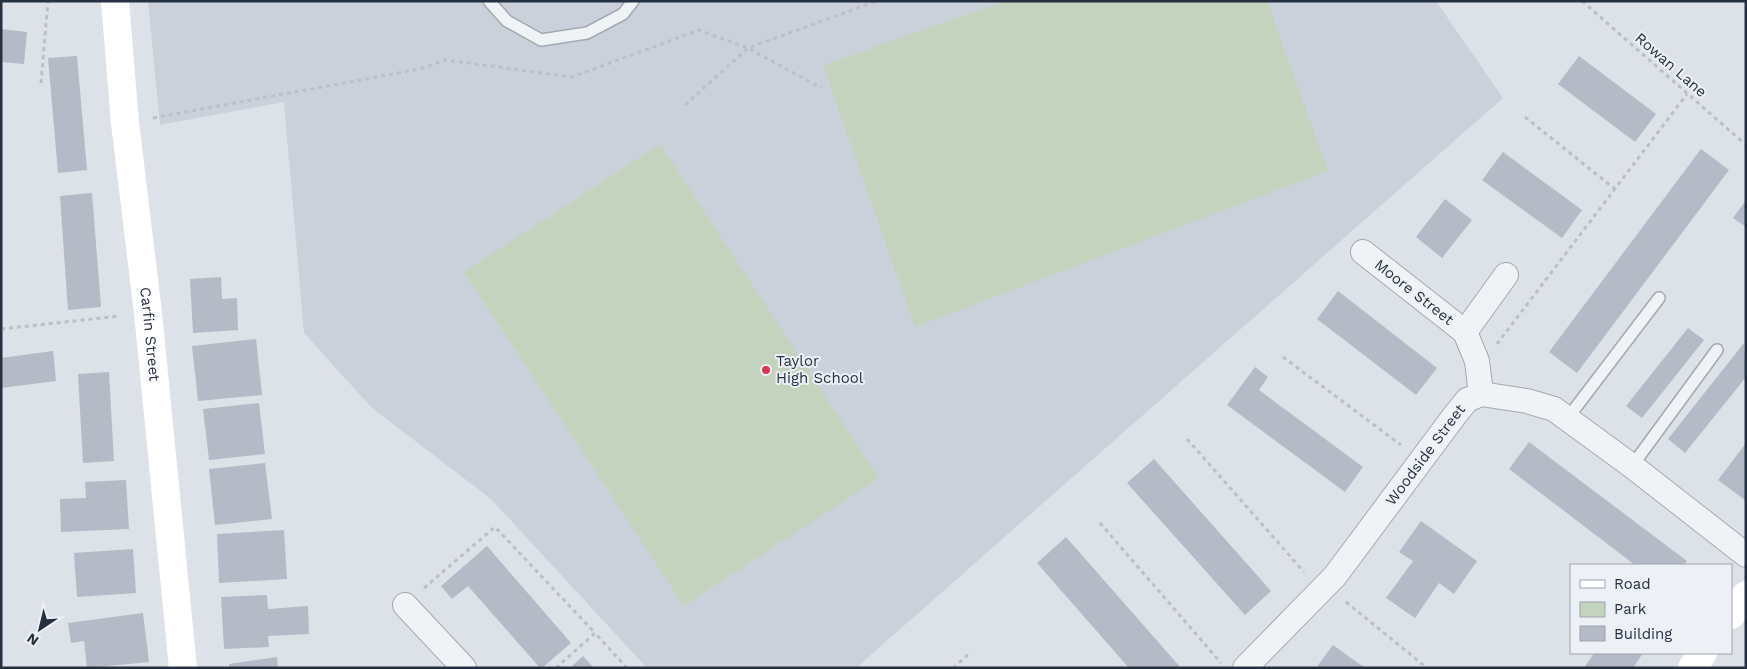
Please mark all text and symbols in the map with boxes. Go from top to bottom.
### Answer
street label: Rowan Lane [1631,29,1711,101]
street label: Moore Street [1371,256,1458,329]
street label: Carfin Street [136,286,164,383]
place label: Taylor High School [776,352,864,387]
marker: Taylor High School [760,364,772,376]
street label: Woodside Street [1382,400,1470,509]
legend [1570,564,1732,654]
text: Road [1614,575,1651,593]
text: Park [1614,600,1647,618]
north arrow [15,604,65,654]
text: Building [1614,625,1672,643]
text: N [24,630,41,649]

